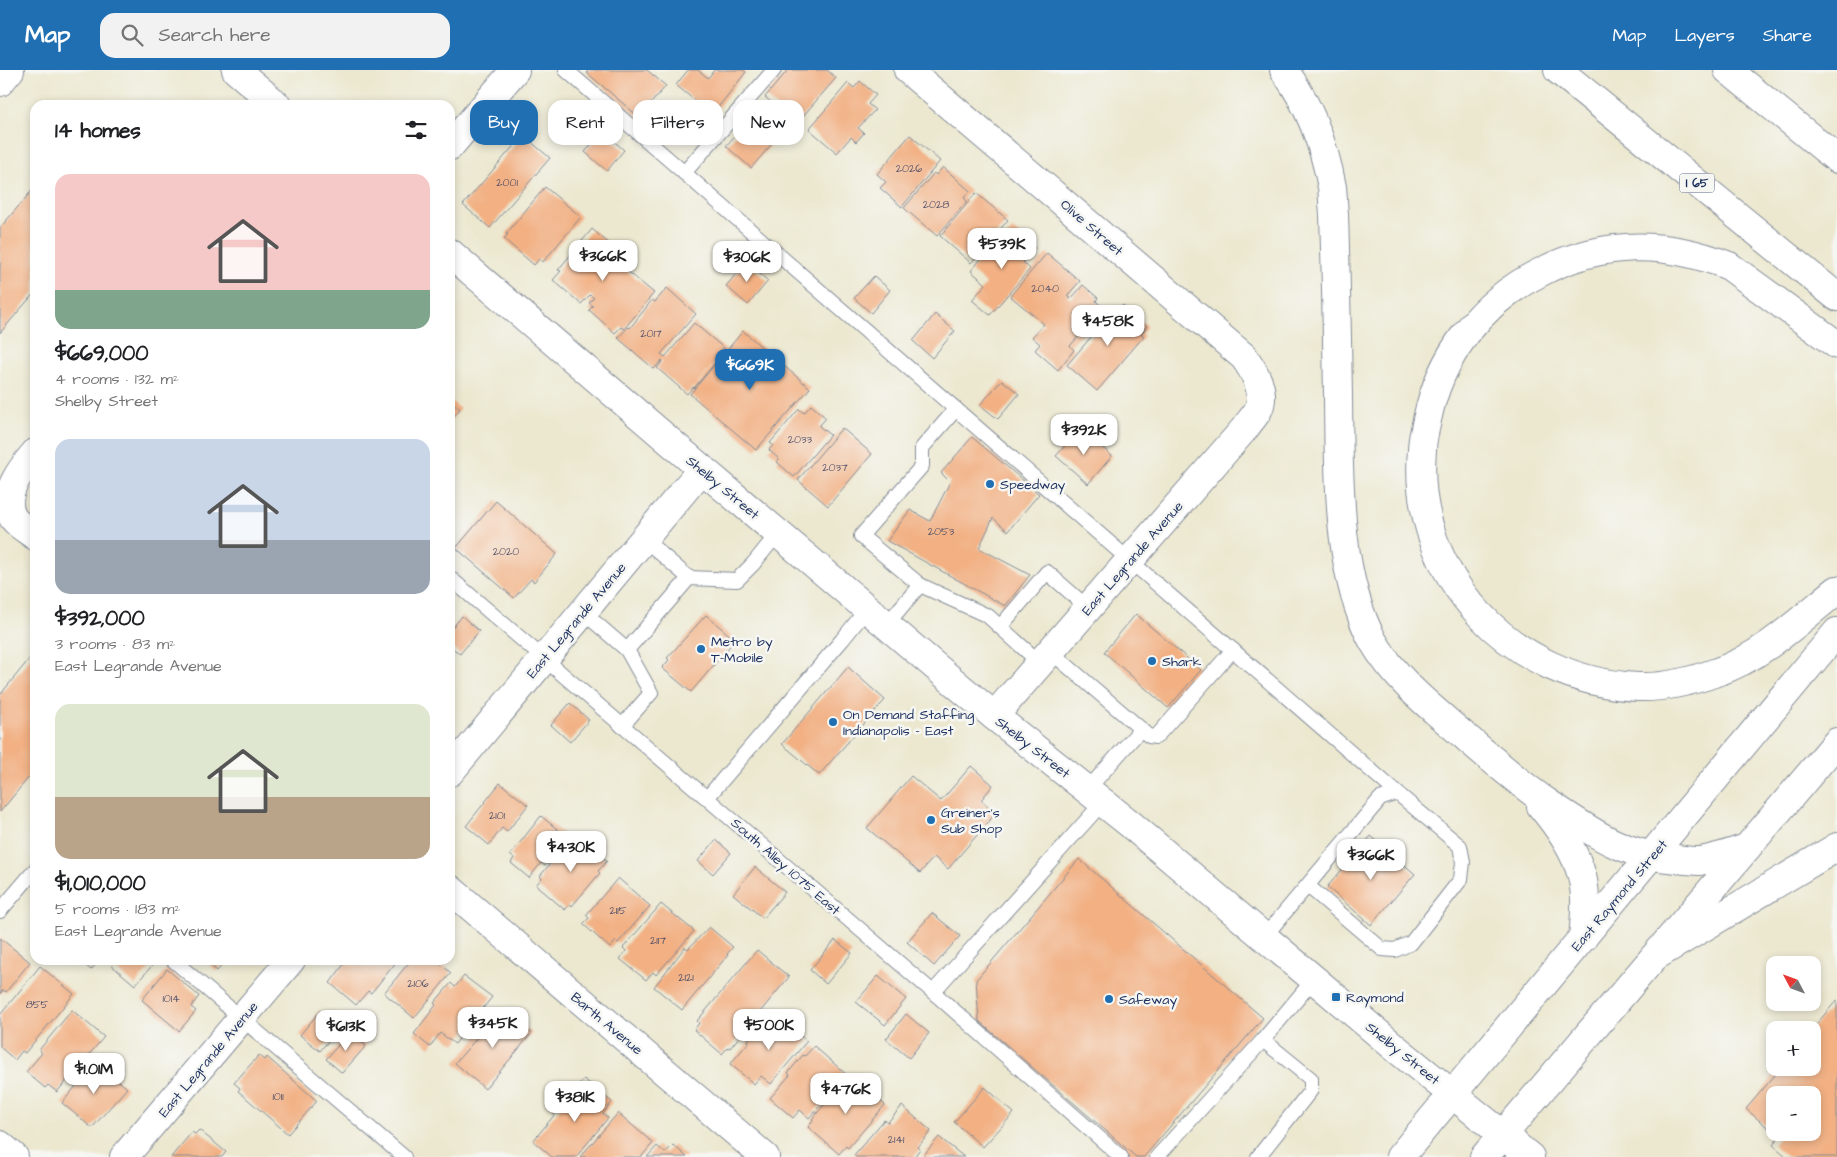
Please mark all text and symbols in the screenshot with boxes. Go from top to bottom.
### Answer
search box [100,13,450,58]
text: Map [25,18,70,52]
icon: search [118,21,146,49]
text: Search here [158,22,271,49]
text: Map [1612,23,1646,48]
text: Layers [1674,23,1735,48]
text: Share [1763,23,1812,48]
chip: Buy [470,100,538,145]
chip: Rent [548,100,623,145]
chip: Filters [633,100,723,145]
chip: New [733,100,804,145]
text: 14 homes [55,116,141,145]
icon: filters [402,116,430,144]
house number: 2026 [896,161,922,176]
road number: I 65 [1680,174,1714,192]
house number: 2001 [496,175,518,190]
street label: Olive Street [1056,195,1127,261]
house number: 2028 [923,197,949,212]
icon: home [198,206,288,296]
pin: $539K [967,228,1037,270]
text: $539K [978,233,1026,255]
pin: $366K [568,240,638,282]
pin: $306K [712,240,782,283]
text: $366K [580,245,626,267]
text: $306K [724,246,770,268]
house number: 2040 [1031,281,1059,296]
pin: $458K [1073,304,1143,347]
text: $458K [1082,310,1134,332]
house number: 2017 [640,326,662,341]
text: $669,000 [55,339,148,368]
pin: $669K [715,348,785,391]
text: $669K [726,354,774,376]
text: 4 rooms · 132 m² [55,368,179,390]
text: Shelby Street [55,390,158,412]
pin: $392K [1049,414,1119,456]
text: $392K [1062,419,1107,441]
house number: 2033 [788,432,813,447]
street label: Shelby Street [681,451,764,525]
house number: 2037 [822,460,848,475]
icon: home [198,471,288,561]
place label: Speedway [1000,475,1066,495]
marker: Speedway [984,478,996,490]
street label: East Legrande Avenue [1077,497,1188,620]
house number: 2053 [928,524,955,539]
house number: 2020 [493,544,519,559]
street label: East Legrande Avenue [522,558,632,683]
text: $392,000 [55,604,145,633]
place label: Metro by T-Mobile [711,632,773,668]
text: 3 rooms · 83 m² [55,633,175,655]
marker: Metro by T-Mobile [695,643,707,655]
place label: Shark [1162,652,1202,672]
text: East Legrande Avenue [55,655,222,677]
marker: Shark [1146,655,1158,667]
place label: On Demand Staffing Indianapolis - East [843,705,974,741]
street label: Shelby Street [991,712,1074,784]
marker: On Demand Staffing Indianapolis - East [827,716,839,728]
icon: home [198,736,288,826]
place label: Greiner's Sub Shop [941,803,1002,839]
house number: 2101 [489,808,506,823]
street label: South Alley 1075 East [726,814,845,920]
marker: Greiner's Sub Shop [925,814,937,826]
pin: $430K [536,830,606,873]
street label: East Raymond Street [1567,835,1673,956]
text: $430K [547,836,595,858]
pin: $366K [1336,838,1406,881]
text: $366K [1348,844,1394,866]
text: $1,010,000 [55,869,146,898]
text: 5 rooms · 183 m² [55,898,181,920]
house number: 2115 [610,903,627,918]
text: East Legrande Avenue [55,920,222,942]
house number: 2117 [650,933,666,948]
north arrow [1766,956,1821,1011]
map controls [1766,956,1821,1141]
house number: 2121 [678,970,694,985]
house number: 2106 [407,976,429,991]
street label: Barth Avenue [566,988,647,1060]
place label: Raymond [1346,988,1404,1008]
place label: Safeway [1119,990,1177,1010]
house number: 1014 [162,991,180,1006]
marker: Raymond [1330,991,1342,1003]
marker: Safeway [1103,993,1115,1005]
house number: 855 [26,997,49,1012]
street label: East Legrande Avenue [154,997,264,1122]
pin: $345K [458,1006,528,1049]
pin: $500K [734,1008,804,1051]
pin: $613K [311,1010,381,1052]
text: $345K [469,1012,517,1034]
text: $500K [744,1014,794,1036]
text: $613K [327,1015,365,1037]
street label: Shelby Street [1361,1018,1444,1090]
button: + [1766,1021,1821,1076]
pin: $1.01M [53,1052,135,1095]
text: $1.01M [75,1058,113,1080]
pin: $476K [811,1072,881,1115]
text: $476K [821,1078,871,1100]
pin: $381K [540,1080,610,1123]
text: $381K [555,1086,595,1108]
button: − [1766,1086,1821,1141]
house number: 1011 [272,1089,284,1104]
house number: 2141 [888,1132,905,1147]

